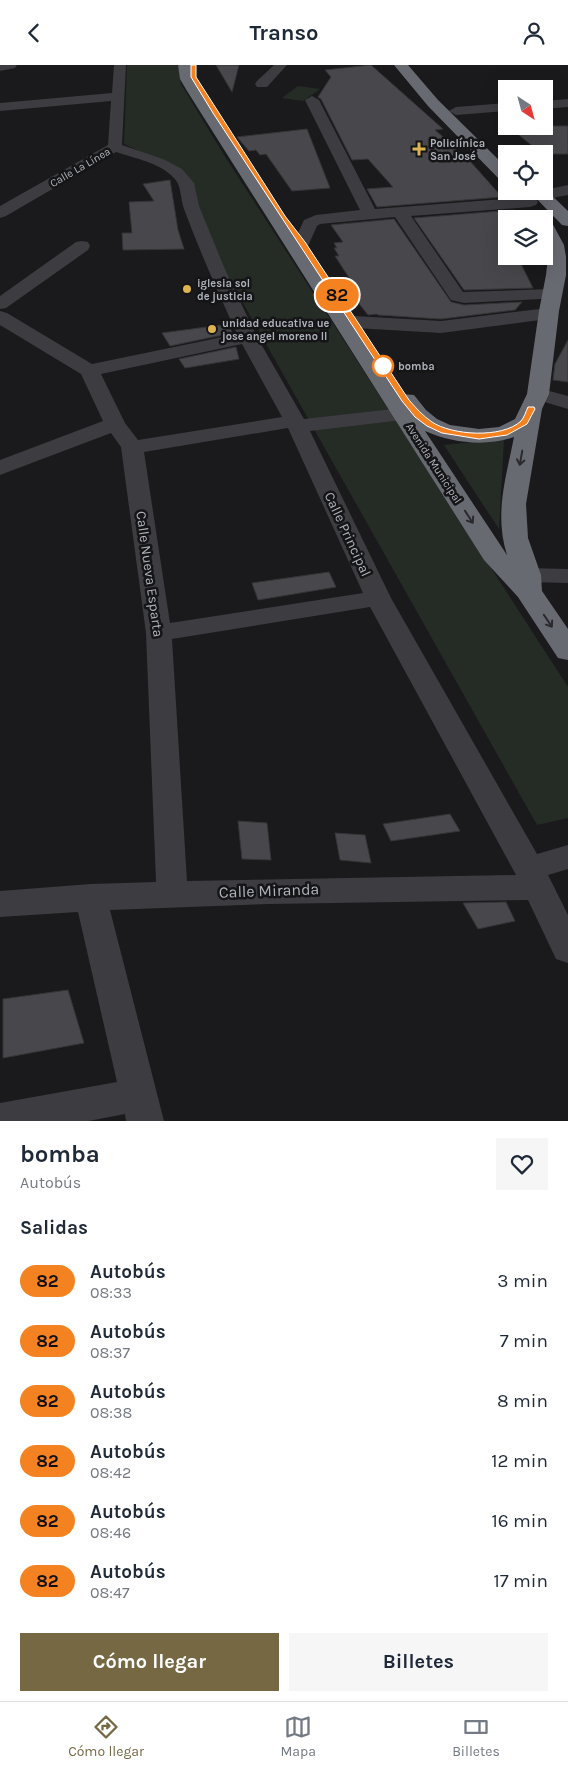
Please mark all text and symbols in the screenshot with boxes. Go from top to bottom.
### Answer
icon: back [20,19,48,47]
icon: person [520,19,548,47]
text: Transo [249,20,319,46]
north arrow [498,80,552,135]
map controls [498,80,553,265]
place label: Policlínica San José [430,137,485,163]
marker: Policlínica San José [412,142,426,156]
street label: Calle La Línea [48,145,113,190]
button: locate [498,145,553,200]
button: layers [498,210,553,265]
place label: iglesia sol de justicia [197,277,253,303]
line badge: 82 [314,279,360,311]
marker: iglesia sol de justicia [181,283,193,295]
text: 82 [326,284,348,306]
place label: unidad educativa ue jose angel moreno II [221,317,330,343]
marker: unidad educativa ue jose angel moreno II [206,323,218,335]
marker: bomba [372,355,394,377]
place label: bomba [398,360,435,373]
street label: Avenida Municipal [403,421,464,506]
one-way arrow [516,449,526,465]
street label: Calle Principal [321,489,375,579]
street label: Calle Nueva Esparta [132,510,167,638]
one-way arrow [464,510,474,524]
one-way arrow [543,614,553,628]
street label: Calle Miranda [218,879,320,902]
button: heart [496,1138,548,1190]
text: bomba [20,1140,100,1168]
text: Autobús [20,1173,81,1192]
text: Salidas [20,1217,88,1239]
text: Autobús [90,1261,166,1283]
text: 82 [36,1270,59,1292]
text: 3 min [497,1270,548,1292]
text: 08:33 [90,1283,132,1302]
text: Autobús [90,1321,166,1343]
text: 82 [36,1330,59,1352]
text: 7 min [500,1330,548,1352]
text: 08:37 [90,1343,130,1362]
text: Autobús [90,1381,166,1403]
text: 82 [36,1390,59,1412]
text: 8 min [497,1390,548,1412]
text: 08:38 [90,1403,132,1422]
text: Autobús [90,1441,166,1463]
text: 82 [36,1450,59,1472]
text: 12 min [491,1450,548,1472]
text: 08:42 [90,1463,131,1482]
text: Autobús [90,1501,166,1523]
text: 82 [36,1510,59,1532]
text: 16 min [491,1510,548,1532]
text: 08:46 [90,1523,131,1542]
text: Autobús [90,1561,166,1583]
text: 82 [36,1570,59,1592]
text: 17 min [493,1570,548,1592]
text: 08:47 [90,1583,129,1602]
button: Cómo llegar [20,1633,279,1691]
button: Billetes [289,1633,548,1691]
tab: Cómo llegar [68,1713,144,1760]
tab: Mapa [280,1713,316,1760]
tab: Billetes [452,1713,500,1760]

